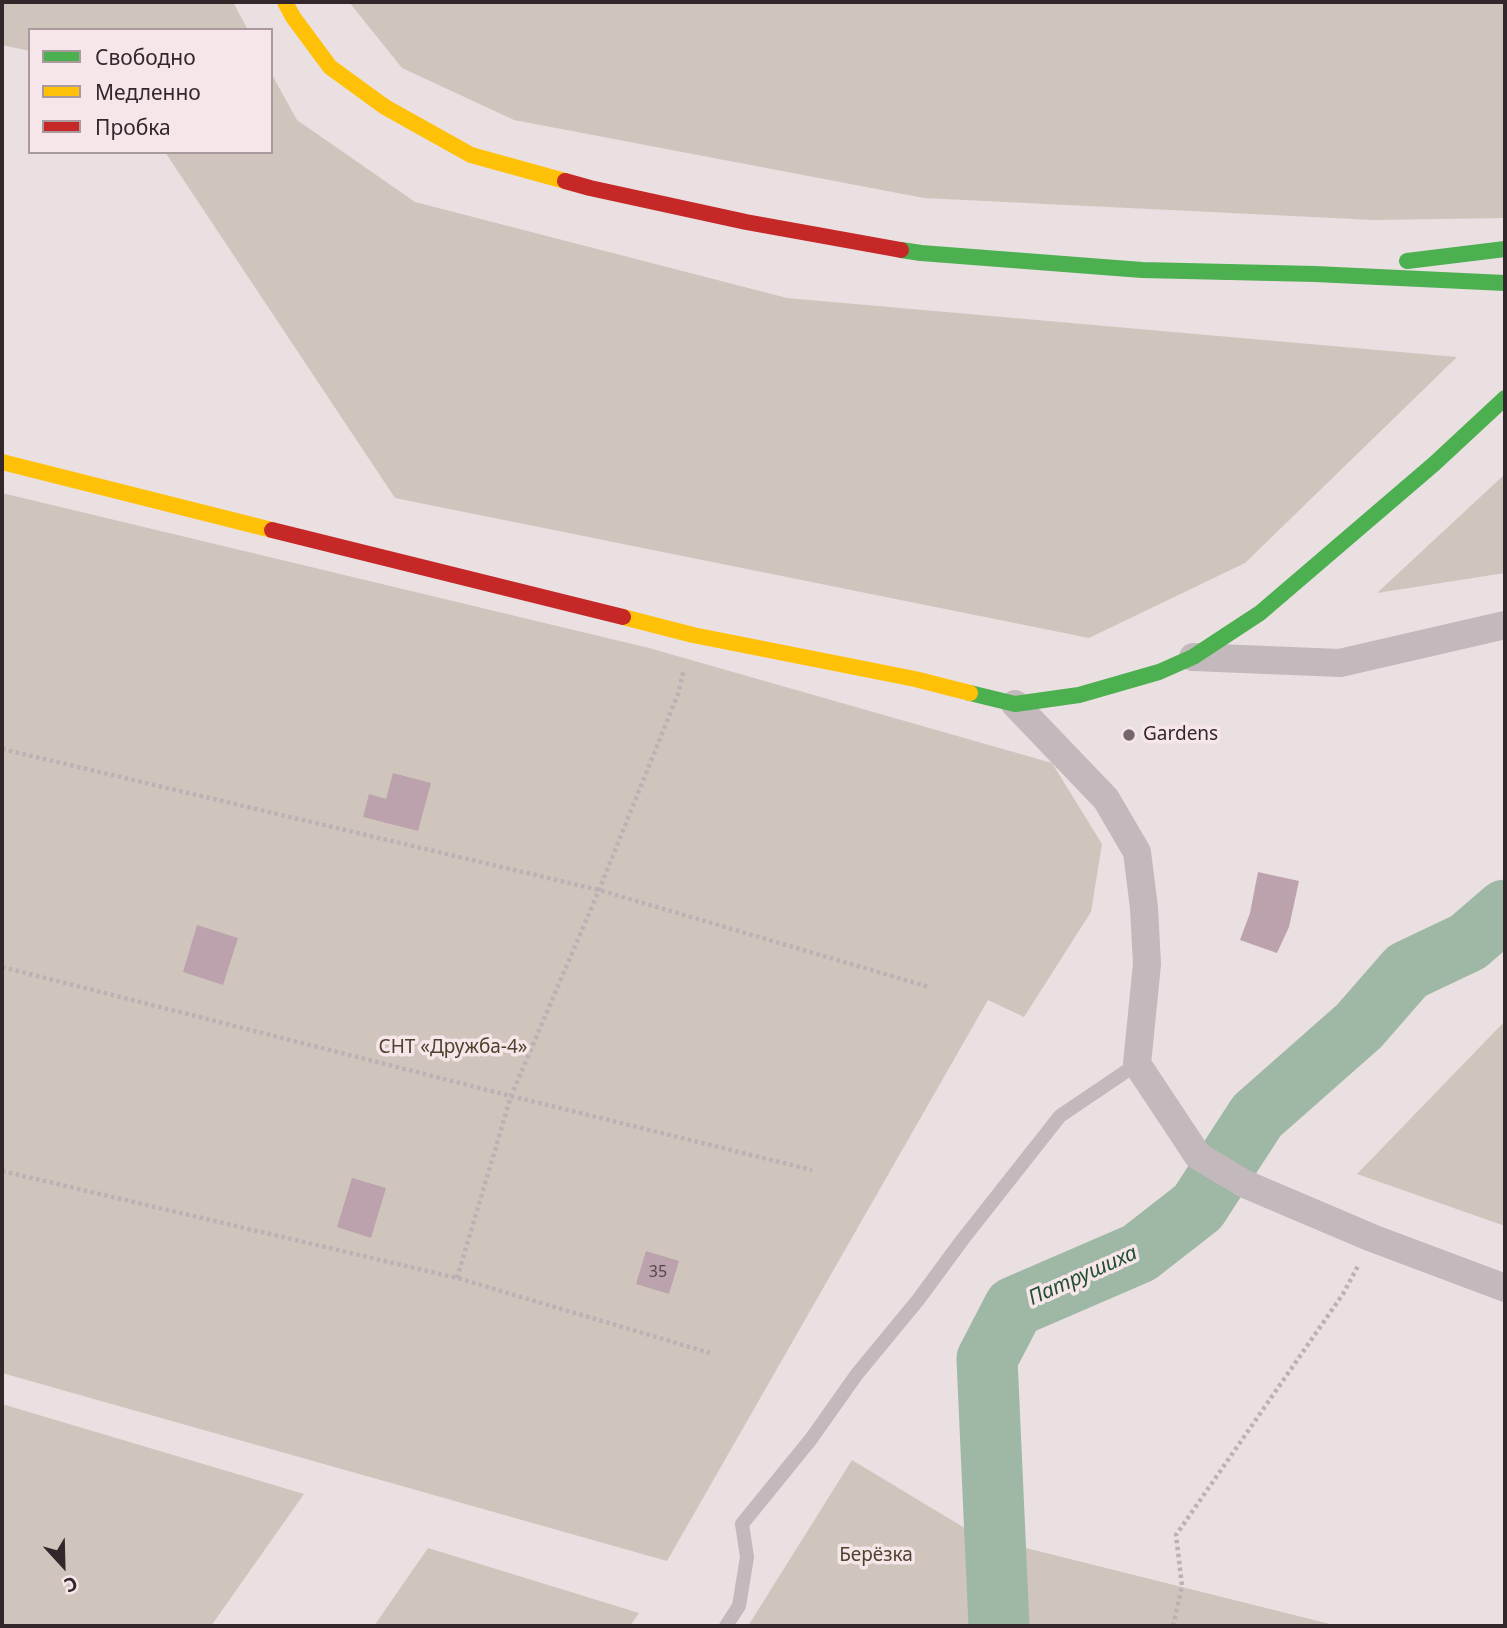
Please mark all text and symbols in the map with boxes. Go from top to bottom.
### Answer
legend [28,28,273,154]
text: Свободно [95,43,196,71]
text: Медленно [95,78,201,106]
text: Пробка [95,113,171,141]
place label: Gardens [1143,724,1218,746]
marker: Gardens [1121,727,1137,743]
park label: СНТ «Дружба-4» [379,1037,527,1059]
water label: Патрушиха [1025,1241,1141,1311]
house number: 35 [649,1262,667,1282]
north arrow [28,1530,98,1600]
park label: Берёзка [839,1545,913,1567]
text: С [60,1570,81,1599]

